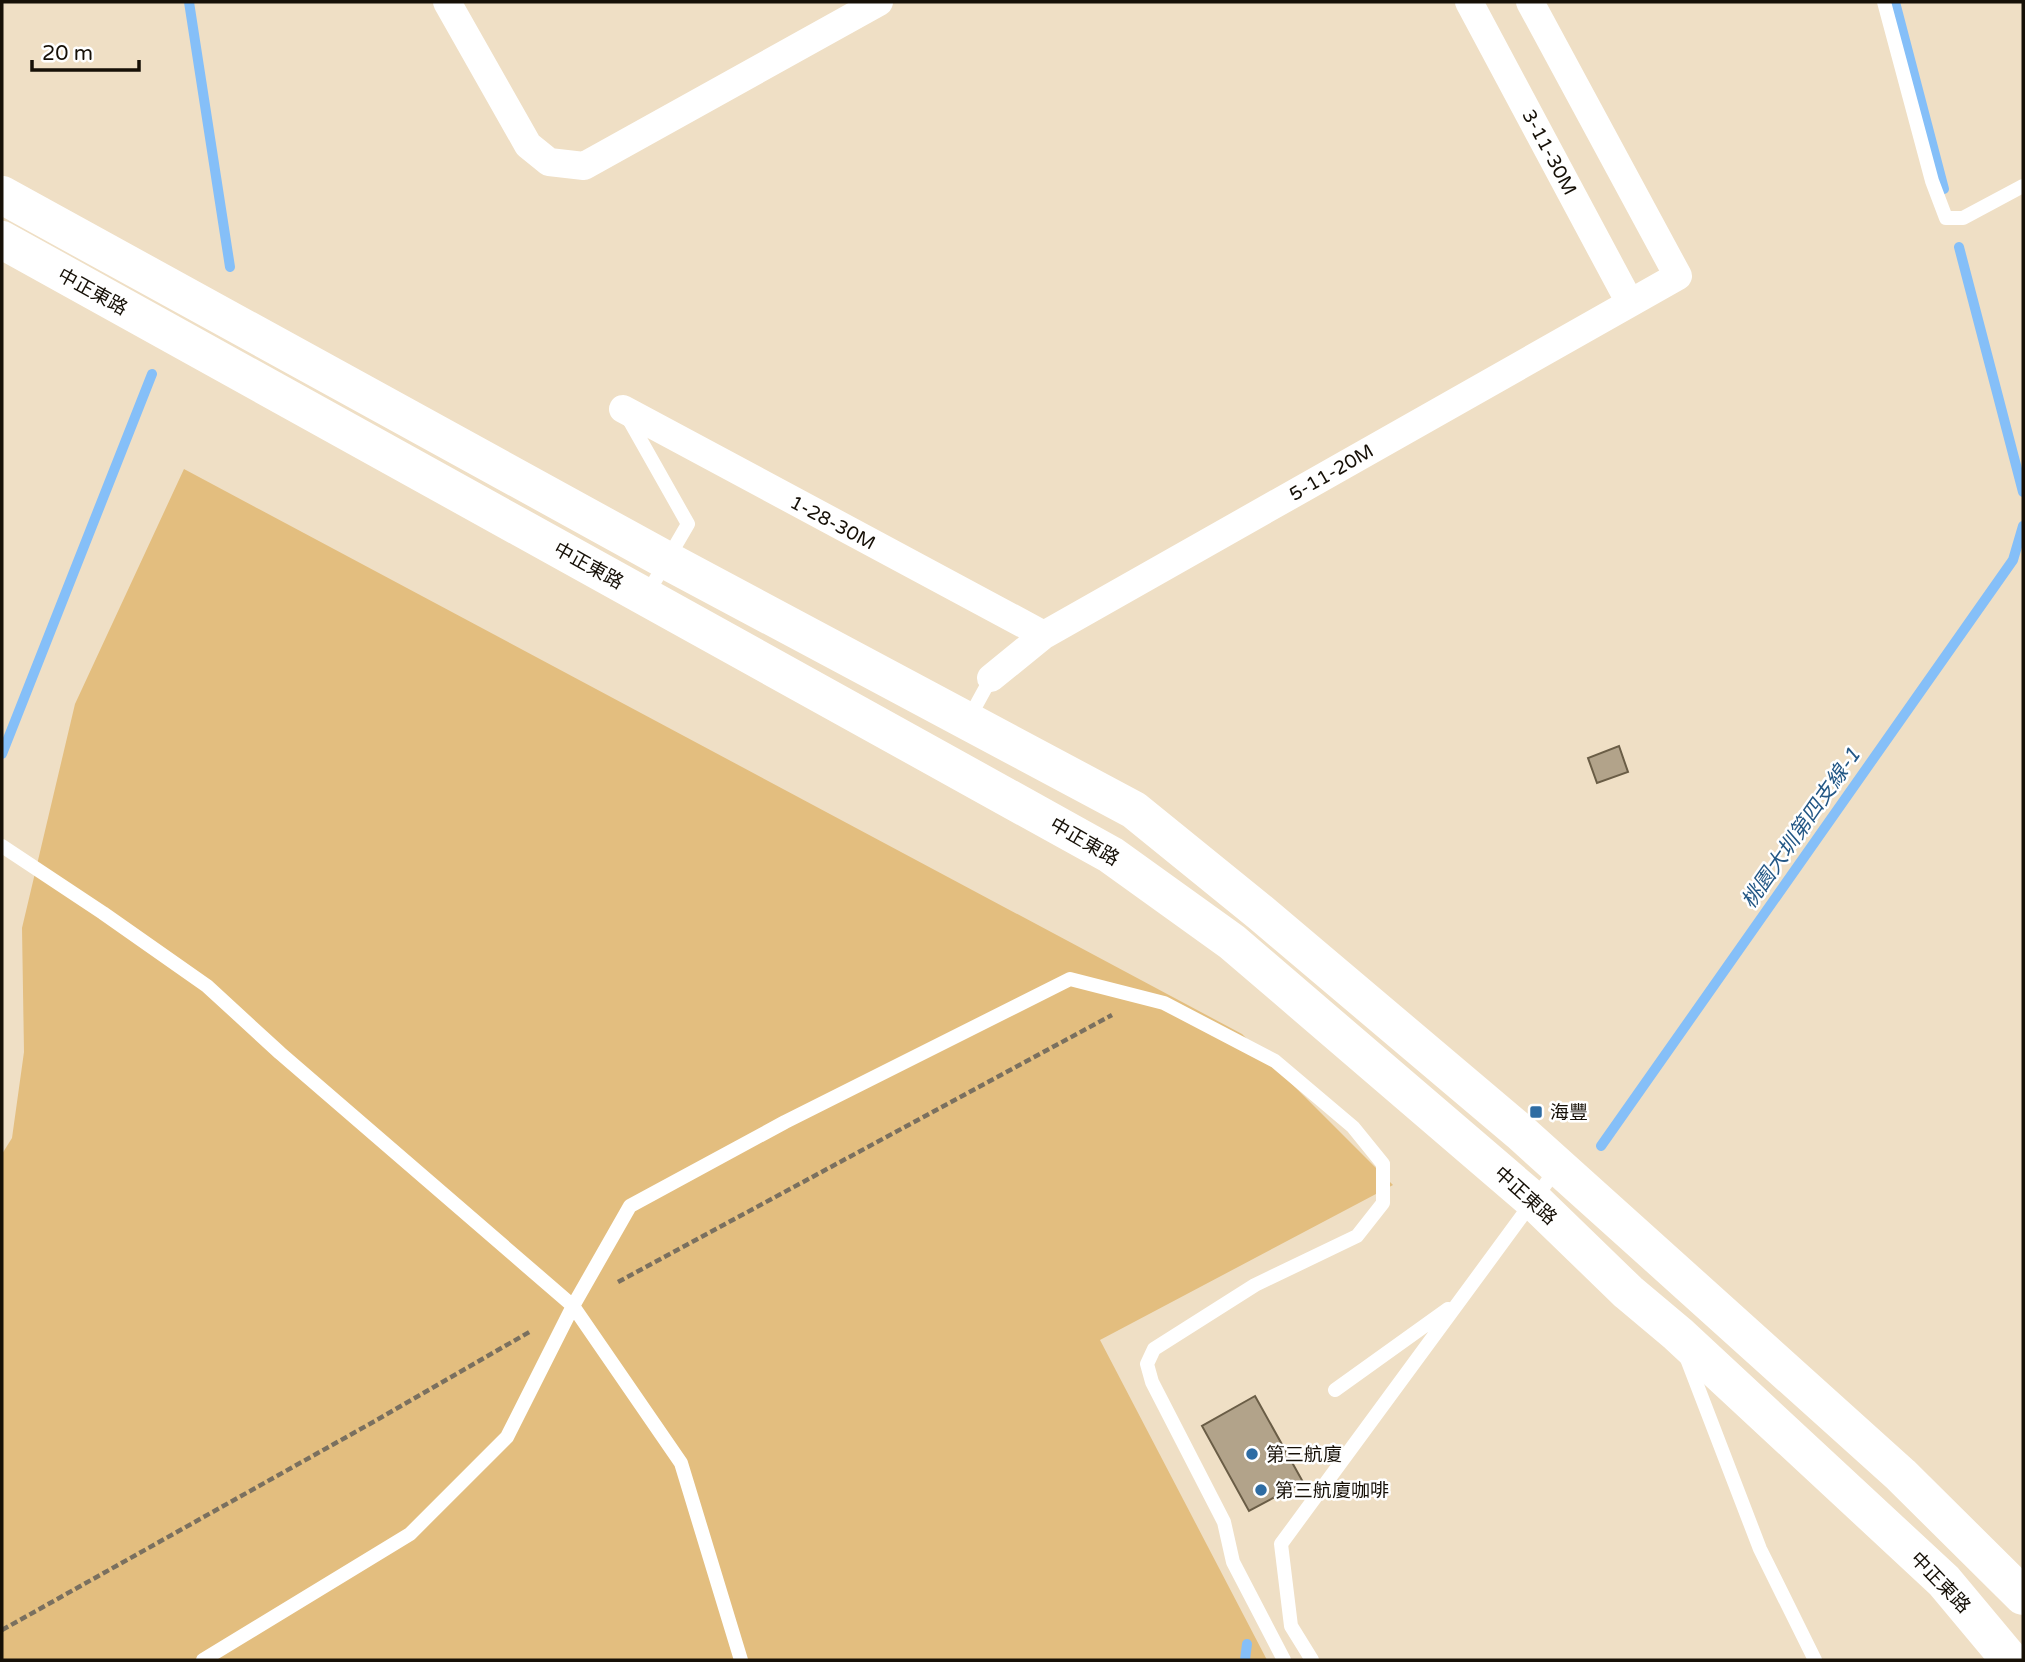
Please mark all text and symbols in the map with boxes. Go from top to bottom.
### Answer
scale bar [32,28,138,72]
text: 20 m [42,41,93,66]
street label: 3-11-30M [1517,106,1581,199]
street label: 中正東路 [54,264,131,320]
street label: 5-11-20M [1285,440,1378,506]
street label: 1-28-30M [786,491,879,555]
street label: 中正東路 [550,538,627,594]
water label: 桃園大圳第四支線-1 [1737,743,1866,913]
street label: 中正東路 [1046,813,1123,870]
place label: 海豐 [1550,1102,1588,1124]
marker: 海豐 [1528,1104,1544,1120]
street label: 中正東路 [1490,1162,1561,1229]
place label: 第三航廈 [1266,1444,1342,1466]
marker: 第三航廈 [1244,1446,1260,1462]
place label: 第三航廈咖啡 [1275,1480,1389,1502]
marker: 第三航廈咖啡 [1253,1482,1269,1498]
street label: 中正東路 [1906,1548,1975,1618]

